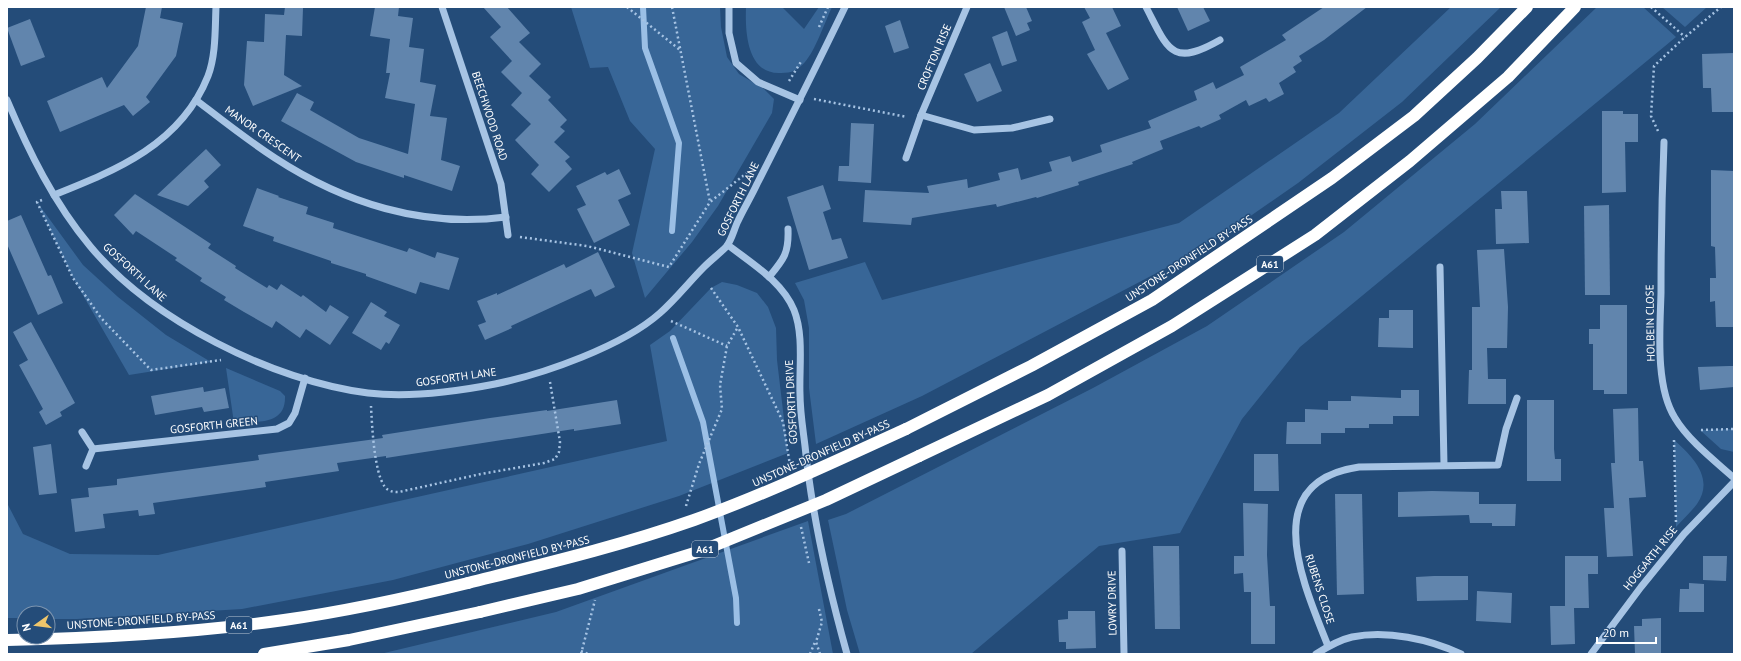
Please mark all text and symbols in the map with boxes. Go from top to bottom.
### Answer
street label: CROFTON RISE [914,22,954,92]
street label: BEECHWOOD ROAD [469,70,511,162]
street label: MANOR CRESCENT [222,103,304,165]
street label: GOSFORTH LANE [714,159,762,239]
street label: UNSTONE-DRONFIELD BY-PASS [1123,211,1255,304]
street label: GOSFORTH LANE [100,240,170,304]
road number: A61 [1257,256,1283,272]
street label: HOLBEIN CLOSE [1642,284,1658,362]
street label: GOSFORTH DRIVE [782,359,800,445]
street label: GOSFORTH LANE [415,364,497,390]
street label: GOSFORTH GREEN [169,413,259,437]
street label: UNSTONE-DRONFIELD BY-PASS [750,416,892,490]
street label: HOGGARTH RISE [1620,523,1680,593]
street label: UNSTONE-DRONFIELD BY-PASS [443,532,591,582]
road number: A61 [692,541,718,557]
street label: RUBENS CLOSE [1302,552,1338,626]
street label: LOWRY DRIVE [1104,570,1120,636]
north arrow [16,605,56,645]
street label: UNSTONE-DRONFIELD BY-PASS [66,608,216,632]
road number: A61 [226,617,252,633]
scale bar [1597,619,1656,645]
text: N [19,622,34,633]
text: 20 m [1603,625,1629,640]

